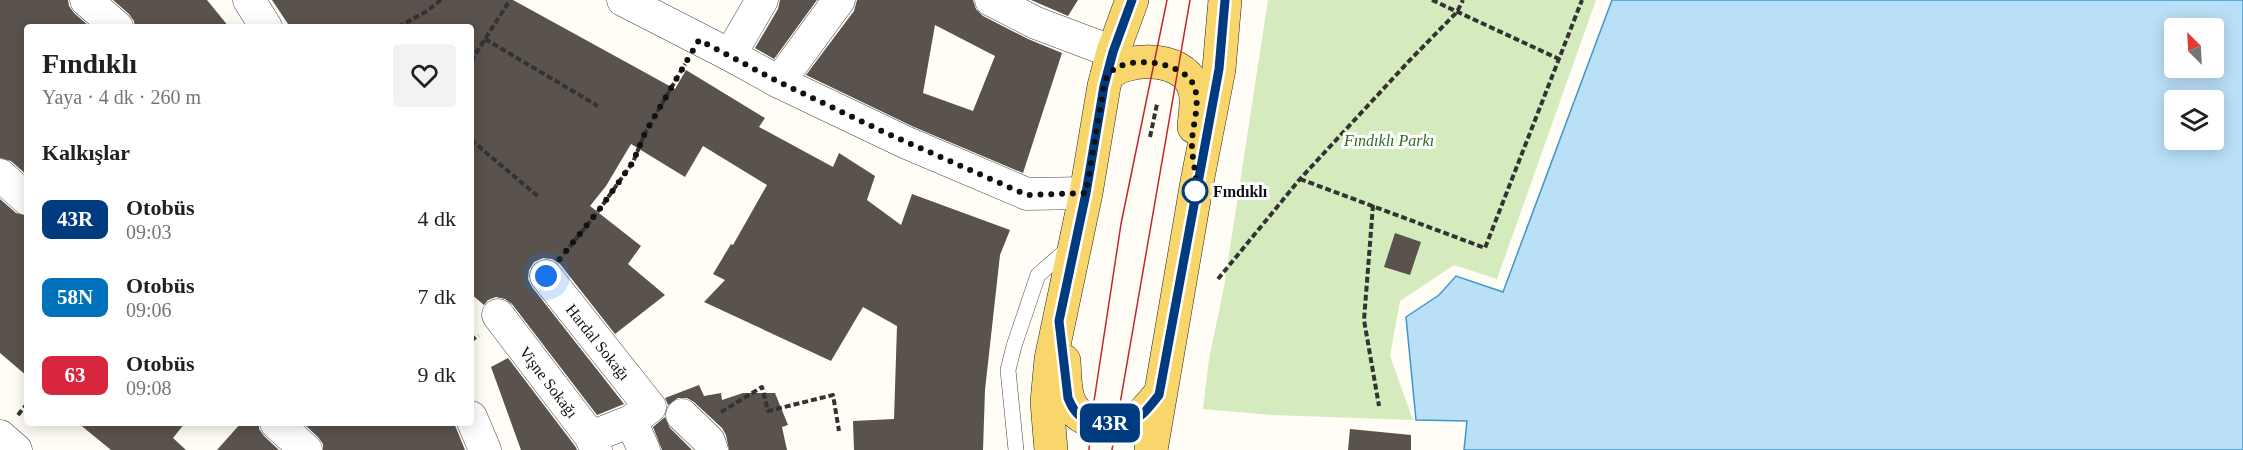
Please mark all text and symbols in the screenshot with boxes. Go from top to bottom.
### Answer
north arrow [2164,18,2224,78]
map controls [2164,18,2224,150]
button: heart [393,44,456,107]
text: Fındıklı [42,48,137,79]
text: Yaya · 4 dk · 260 m [42,86,201,108]
button: layers [2164,90,2224,150]
park label: Fındıklı Parkı [1343,132,1434,149]
text: Kalkışlar [42,140,130,165]
marker: Fındıklı [1182,178,1208,204]
place label: Fındıklı [1213,183,1268,200]
text: Otobüs [126,195,194,220]
text: 4 dk [418,206,456,231]
text: 43R [57,207,93,231]
text: 09:03 [126,221,172,243]
your location [531,261,561,291]
text: Otobüs [126,273,194,298]
text: 7 dk [418,284,456,309]
text: 58N [57,285,93,309]
text: 09:06 [126,299,172,321]
street label: Hardal Sokağı [563,301,633,384]
street label: Vişne Sokağı [516,343,581,421]
text: Otobüs [126,351,194,376]
text: 9 dk [418,362,456,387]
text: 63 [65,363,86,387]
text: 09:08 [126,377,172,399]
line badge: 43R [1076,404,1144,442]
text: 43R [1092,411,1128,435]

